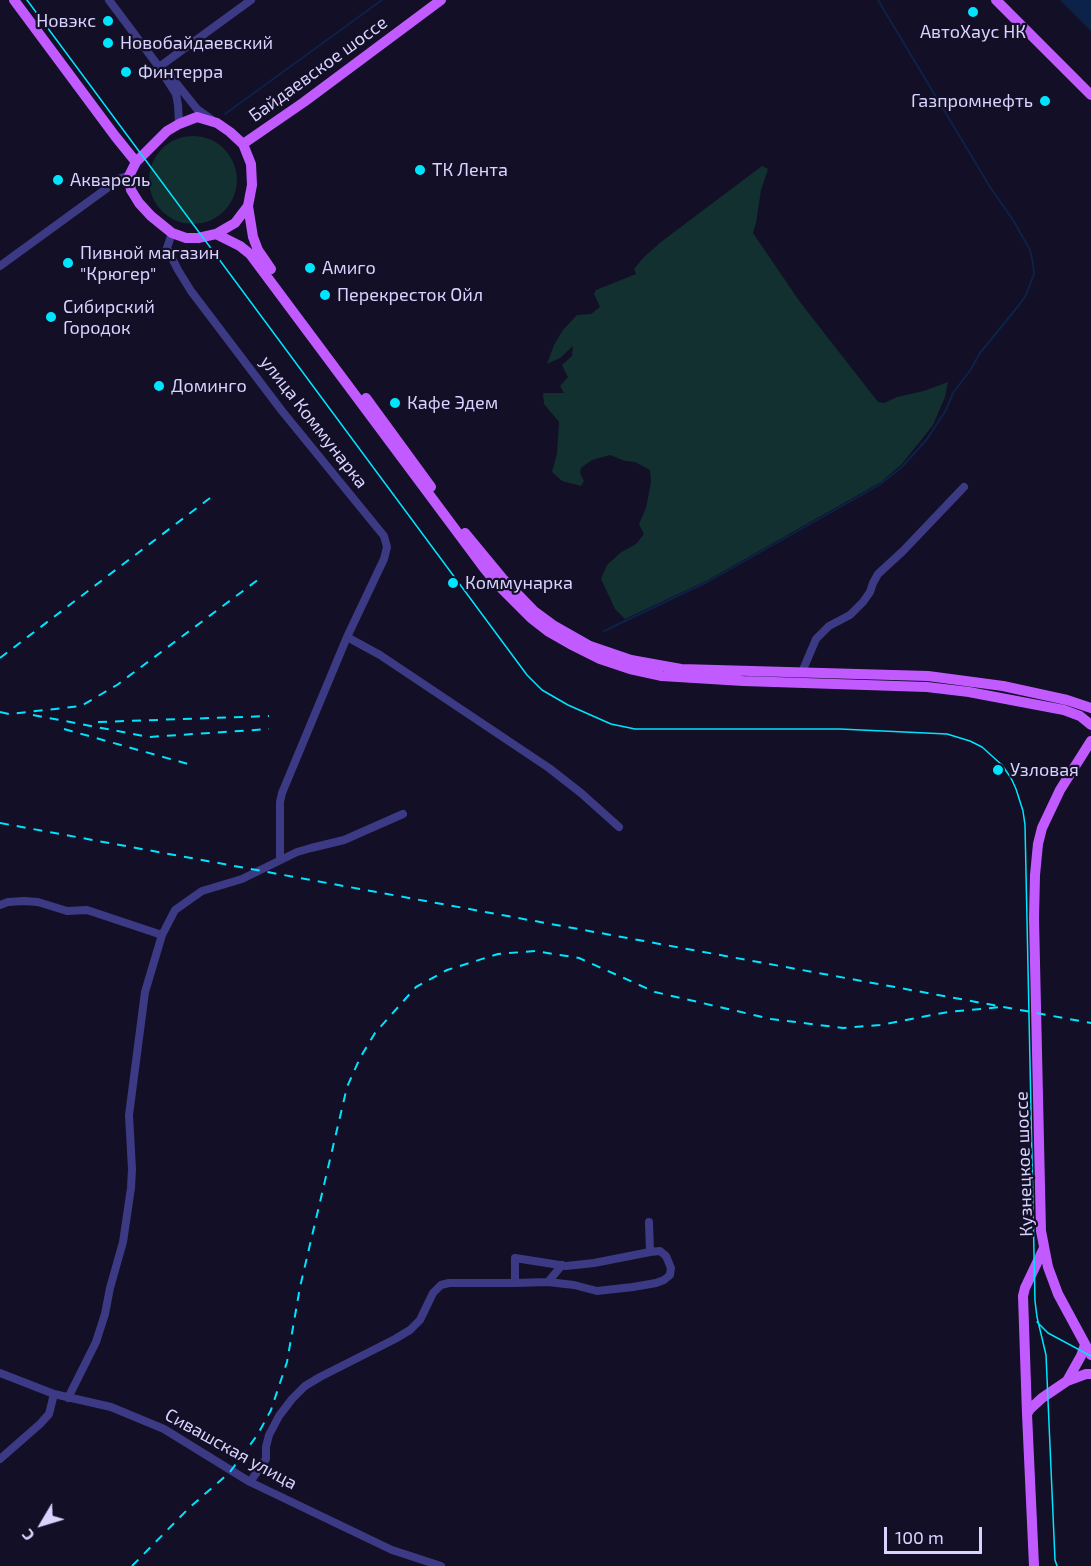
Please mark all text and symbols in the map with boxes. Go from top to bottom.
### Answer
marker: АвтоХаус НК [966,5,980,19]
place label: Новэкс [36,10,96,32]
street label: Байдаевское шоссе [245,12,391,126]
marker: Новэкс [101,14,115,28]
place label: АвтоХаус НК [920,21,1026,43]
place label: Новобайдаевский [120,32,273,54]
marker: Новобайдаевский [101,36,115,50]
place label: Финтерра [138,61,223,83]
marker: Финтерра [119,65,133,79]
place label: Газпромнефть [911,90,1033,112]
marker: Газпромнефть [1038,94,1052,108]
place label: ТК Лента [432,159,508,181]
marker: ТК Лента [413,163,427,177]
place label: Акварель [70,169,150,191]
marker: Акварель [51,173,65,187]
place label: Пивной магазин "Крюгер" [80,242,220,284]
marker: Пивной магазин "Крюгер" [61,256,75,270]
place label: Амиго [322,257,376,279]
marker: Амиго [303,261,317,275]
place label: Перекресток Ойл [337,284,483,306]
marker: Перекресток Ойл [318,288,332,302]
place label: Сибирский Городок [63,296,155,338]
marker: Сибирский Городок [44,310,58,324]
street label: улица Коммунарка [256,351,372,493]
place label: Доминго [171,375,247,397]
marker: Доминго [152,379,166,393]
place label: Кафе Эдем [407,392,498,414]
marker: Кафе Эдем [388,396,402,410]
place label: Коммунарка [465,572,573,594]
marker: Коммунарка [446,576,460,590]
place label: Узловая [1010,759,1079,781]
marker: Узловая [991,763,1005,777]
street label: Кузнецкое шоссе [1011,1091,1037,1237]
street label: Сивашская улица [161,1404,301,1494]
north arrow [12,1494,72,1554]
scale bar [887,1515,984,1553]
text: С [17,1526,38,1545]
text: 100 m [895,1526,944,1548]

